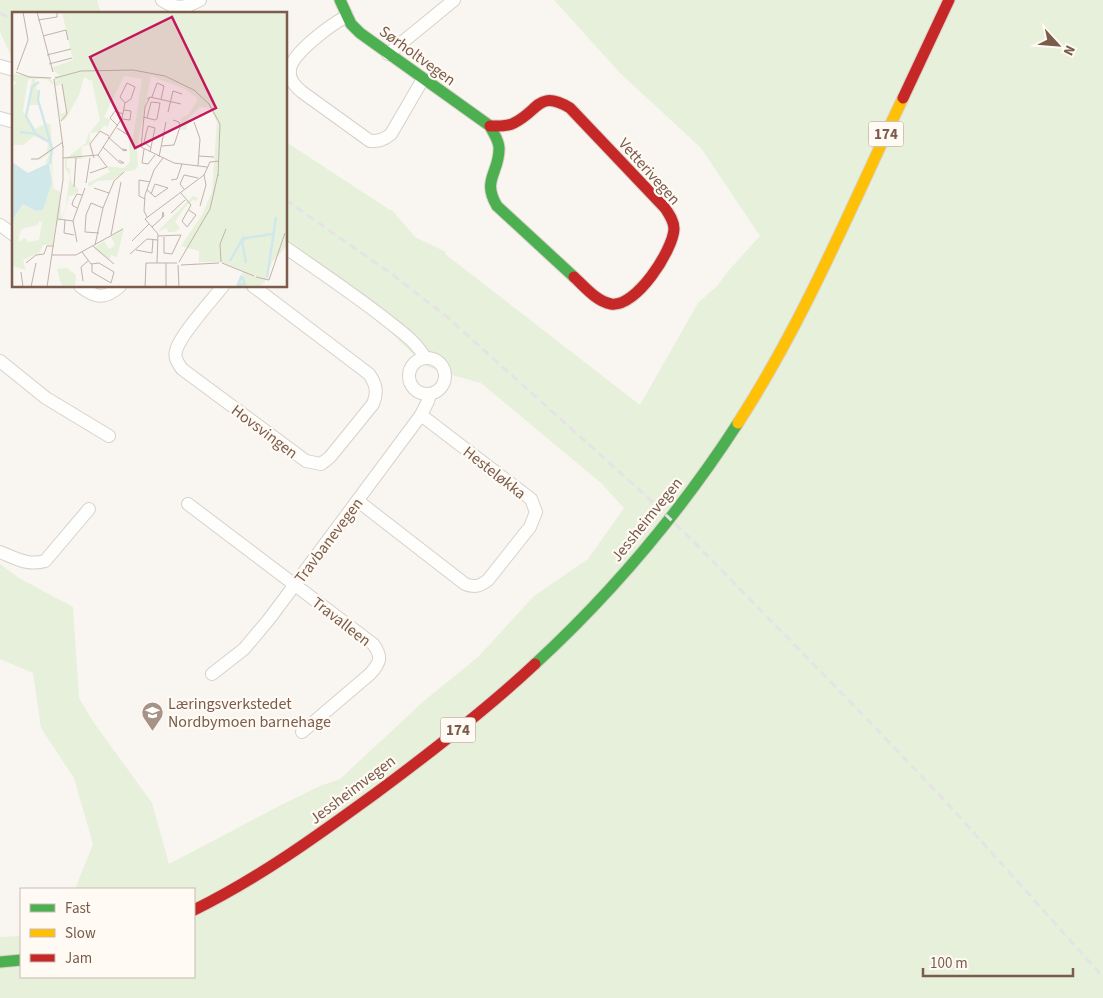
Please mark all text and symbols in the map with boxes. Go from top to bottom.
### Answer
inset map [12,12,288,288]
north arrow [1033,20,1083,70]
street label: Sørholtvegen [375,21,460,91]
text: N [1058,42,1080,59]
road number: 174 [868,122,904,146]
street label: Vetterivegen [613,133,685,210]
street label: Hovsvingen [227,400,302,464]
street label: Hesteløkka [458,441,530,504]
street label: Jessheimvegen [606,473,688,566]
street label: Travbanevegen [289,493,368,588]
street label: Travalleen [307,592,375,652]
place label: Læringsverkstedet Nordbymoen barnehage [168,693,331,733]
school or university icon: Læringsverkstedet Nordbymoen barnehage [140,700,164,731]
road number: 174 [440,718,476,742]
street label: Jessheimvegen [305,750,400,829]
legend [20,888,195,978]
text: Fast [65,898,91,919]
text: Slow [65,923,96,944]
scale bar [923,946,1073,978]
text: Jam [65,948,92,969]
text: 100 m [930,953,968,974]

